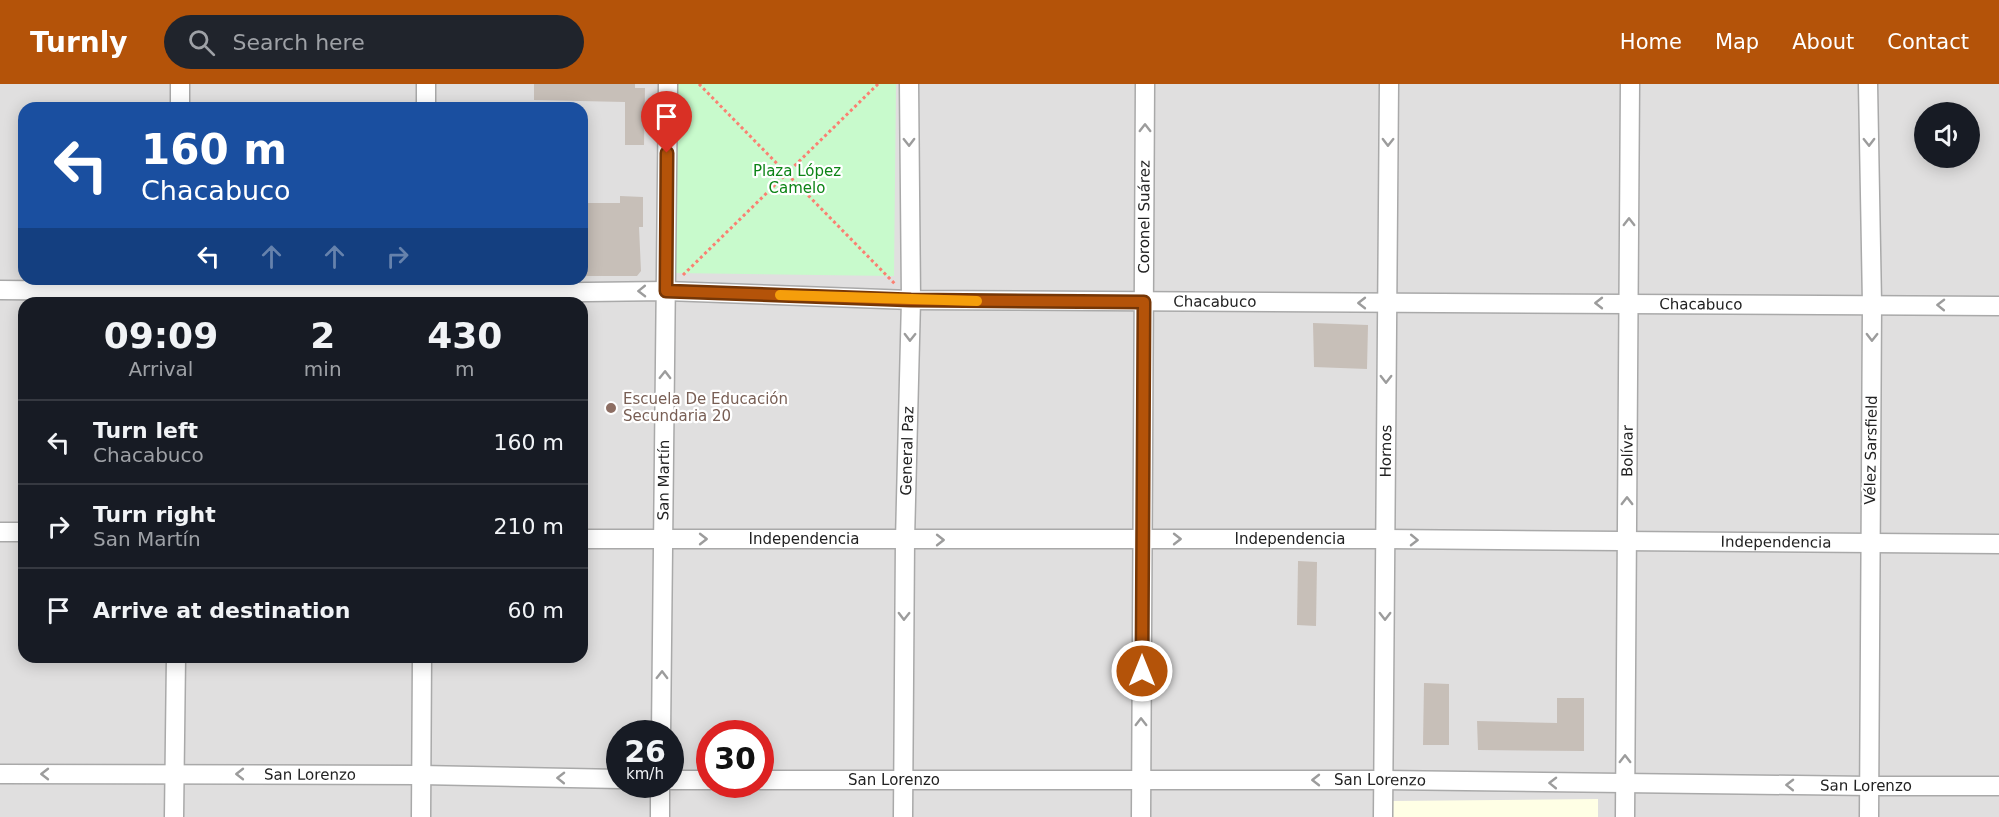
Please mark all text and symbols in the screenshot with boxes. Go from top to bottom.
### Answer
search box [164,15,584,69]
text: Turnly [30,26,128,59]
icon: search [185,26,218,59]
text: Search here [233,30,365,55]
text: Home [1620,30,1682,54]
text: Map [1715,30,1759,54]
text: About [1792,30,1854,54]
text: Contact [1887,30,1969,54]
pin [641,91,692,153]
icon: arrive [650,100,683,133]
map controls [1914,102,1980,168]
button: sound [1914,102,1980,168]
one-way arrow [1139,124,1151,133]
text: 160 m [141,125,287,174]
icon: left [42,126,120,204]
one-way arrow [903,138,915,147]
one-way arrow [1382,138,1394,147]
one-way arrow [1863,138,1876,147]
street label: Coronel Suárez [1135,160,1154,274]
park label: Plaza López Camelo [753,162,841,197]
text: Chacabuco [141,175,291,206]
one-way arrow [1623,217,1635,226]
icon: left [192,240,225,273]
icon: ahead [255,240,288,273]
icon: ahead [318,240,351,273]
icon: right [381,240,414,273]
one-way arrow [637,285,646,298]
street label: Chacabuco [1173,292,1256,311]
street label: Chacabuco [1659,295,1742,314]
one-way arrow [1357,297,1366,309]
one-way arrow [1594,297,1603,309]
one-way arrow [1936,299,1945,311]
text: 09:09 [104,315,218,356]
text: 2 [310,315,335,356]
text: 430 [427,315,502,356]
one-way arrow [904,333,917,342]
one-way arrow [1866,333,1878,342]
text: Arrival [128,357,193,381]
text: min [304,357,342,381]
text: m [455,357,475,381]
one-way arrow [659,371,671,380]
one-way arrow [1380,375,1392,384]
place label: Escuela De Educación Secundaria 20 [623,390,788,425]
street label: Vélez Sarsfield [1861,395,1881,505]
marker: Escuela De Educación Secundaria 20 [604,401,618,415]
street label: General Paz [897,406,917,496]
text: Turn left [93,418,198,443]
street label: Hornos [1377,424,1395,478]
street label: Bolívar [1618,424,1637,477]
icon: left [42,426,75,459]
text: 160 m [494,430,564,455]
street label: San Martín [654,439,673,521]
text: Chacabuco [93,443,204,467]
one-way arrow [1621,496,1633,505]
text: Turn right [93,502,216,527]
icon: right [42,510,75,543]
text: 210 m [494,514,564,539]
text: San Martín [93,527,201,551]
street label: Independencia [749,530,859,548]
street label: Independencia [1235,530,1345,548]
one-way arrow [699,533,708,545]
one-way arrow [1173,533,1182,545]
street label: Independencia [1720,533,1832,552]
one-way arrow [936,534,945,546]
one-way arrow [1410,534,1419,546]
icon: arrive [42,594,75,627]
text: Arrive at destination [93,598,350,623]
text: 60 m [508,598,564,623]
one-way arrow [898,612,910,621]
one-way arrow [1379,612,1391,621]
position arrow [1110,639,1174,703]
one-way arrow [656,671,668,680]
one-way arrow [1135,718,1148,727]
speed limit sign: 30 [696,720,774,798]
text: 26 [624,734,666,769]
one-way arrow [1619,754,1631,763]
text: km/h [626,765,664,783]
street label: San Lorenzo [264,766,356,784]
one-way arrow [41,768,50,780]
one-way arrow [236,768,245,780]
one-way arrow [557,771,566,784]
street label: San Lorenzo [848,771,940,789]
street label: San Lorenzo [1334,771,1426,790]
one-way arrow [1311,774,1320,786]
one-way arrow [1548,776,1557,789]
street label: San Lorenzo [1820,776,1912,795]
one-way arrow [1785,779,1794,792]

